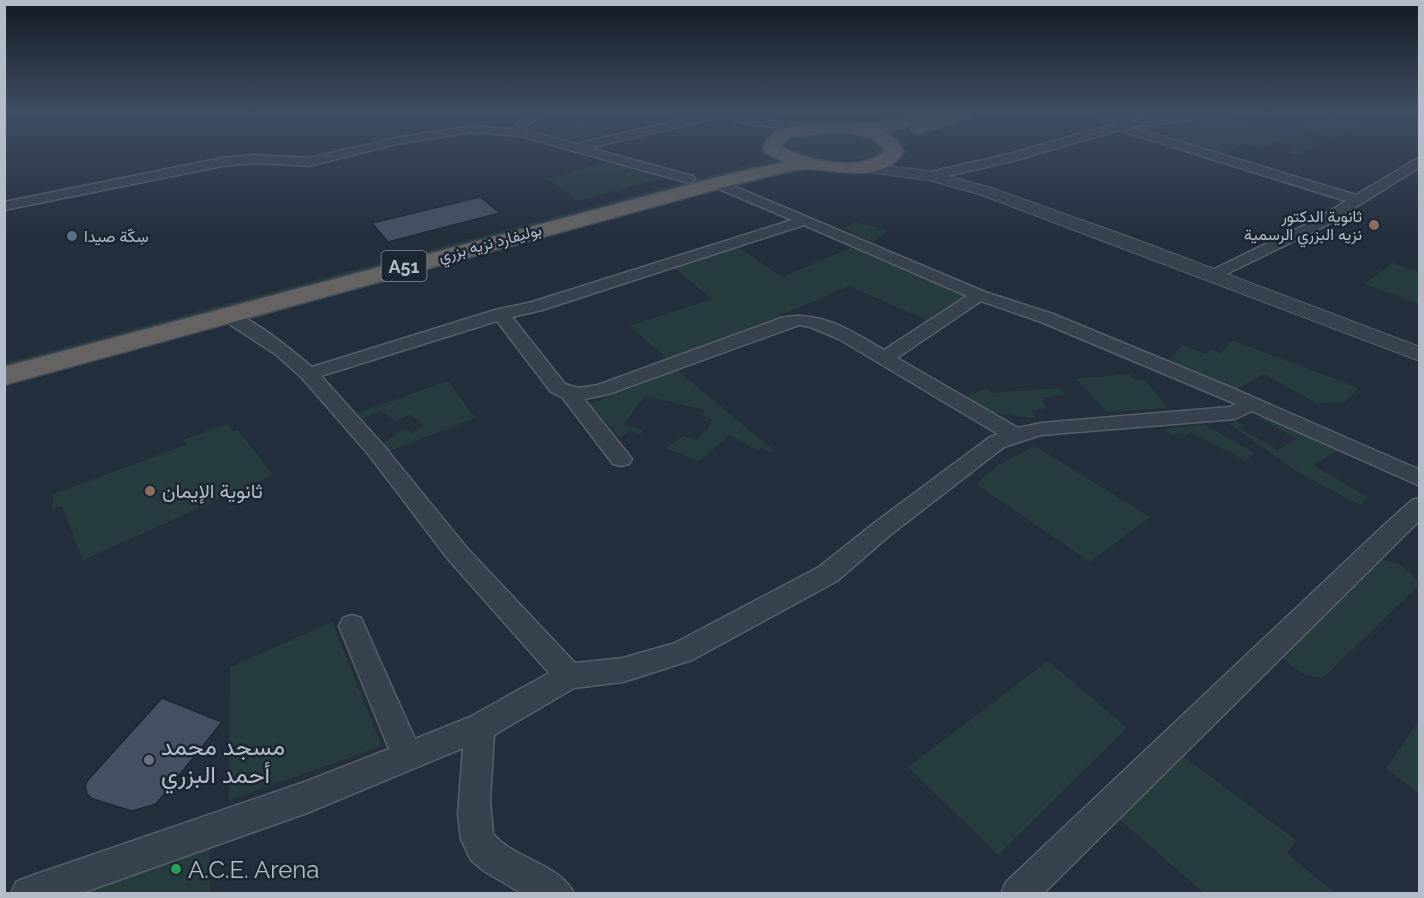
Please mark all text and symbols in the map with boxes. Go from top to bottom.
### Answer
place label: ثانوية الدكتور نزيه البزري الرسمية [1244,207,1362,248]
marker: ثانوية الدكتور نزيه البزري الرسمية [1367,218,1381,232]
street label: بوليفارد نزيه بزري [436,220,545,270]
place label: سِكّة صيدا [84,227,149,246]
marker: سِكّة صيدا [65,229,79,243]
road number: A51 [382,251,426,281]
place label: ثانوية الإيمان [162,479,263,504]
marker: ثانوية الإيمان [143,484,157,498]
place label: مسجد محمد أحمد البزري [161,732,285,794]
marker: مسجد محمد أحمد البزري [142,753,156,767]
place label: A.C.E. Arena [188,855,319,884]
marker: A.C.E. Arena [169,862,183,876]

